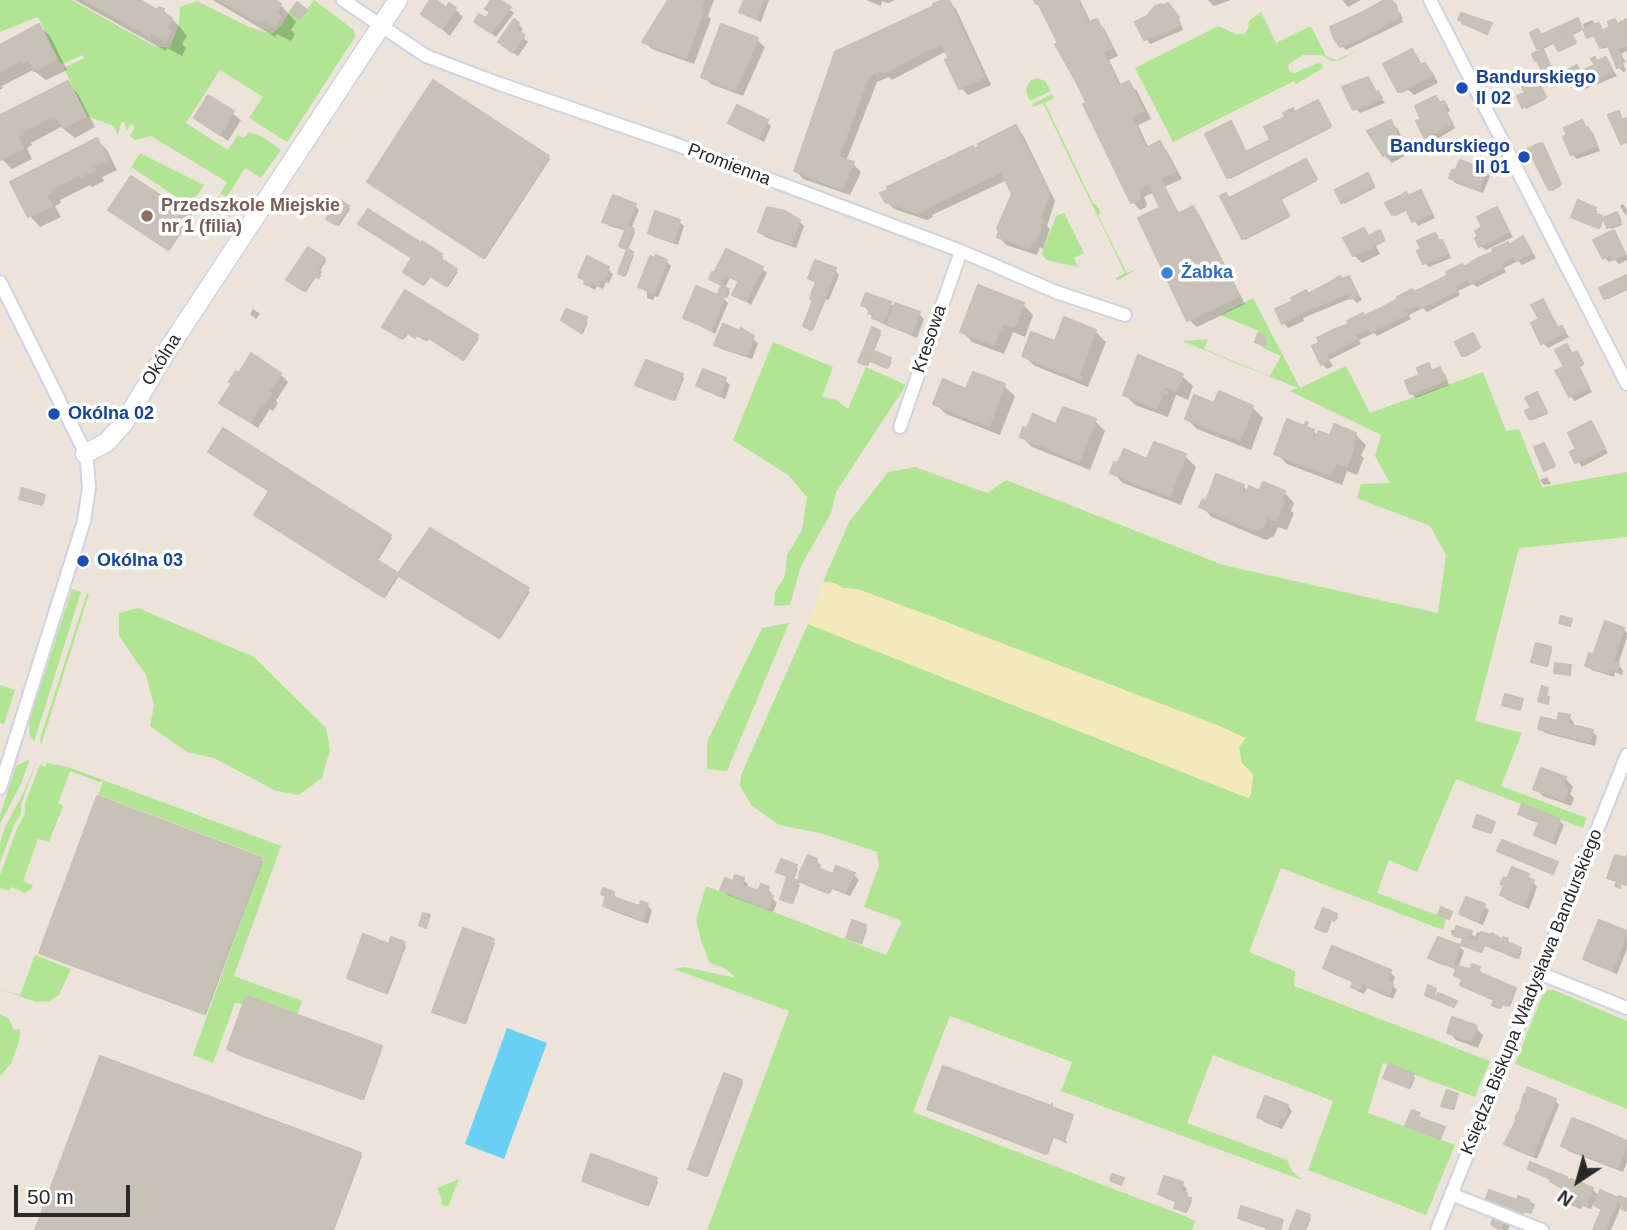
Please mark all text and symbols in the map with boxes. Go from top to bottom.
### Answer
place label: Bandurskiego II 02 [1476,67,1596,110]
marker: Bandurskiego II 02 [1454,80,1470,96]
place label: Bandurskiego II 01 [1390,136,1510,178]
street label: Promienna [684,139,774,191]
marker: Bandurskiego II 01 [1516,149,1532,165]
place label: Przedszkole Miejskie nr 1 (filia) [161,195,340,238]
marker: Przedszkole Miejskie nr 1 (filia) [139,208,155,224]
place label: Żabka [1181,262,1233,284]
marker: Żabka [1159,265,1175,281]
street label: Kresowa [908,302,952,376]
street label: Okólna [138,330,186,390]
place label: Okólna 02 [68,403,154,425]
marker: Okólna 02 [46,406,62,422]
place label: Okólna 03 [97,550,183,572]
marker: Okólna 03 [75,553,91,569]
street label: Księdza Biskupa Władysława Bandurskiego [1457,826,1607,1158]
north arrow [1543,1146,1613,1216]
scale bar [18,1170,133,1214]
text: 50 m [27,1185,74,1208]
text: N [1554,1186,1577,1211]

